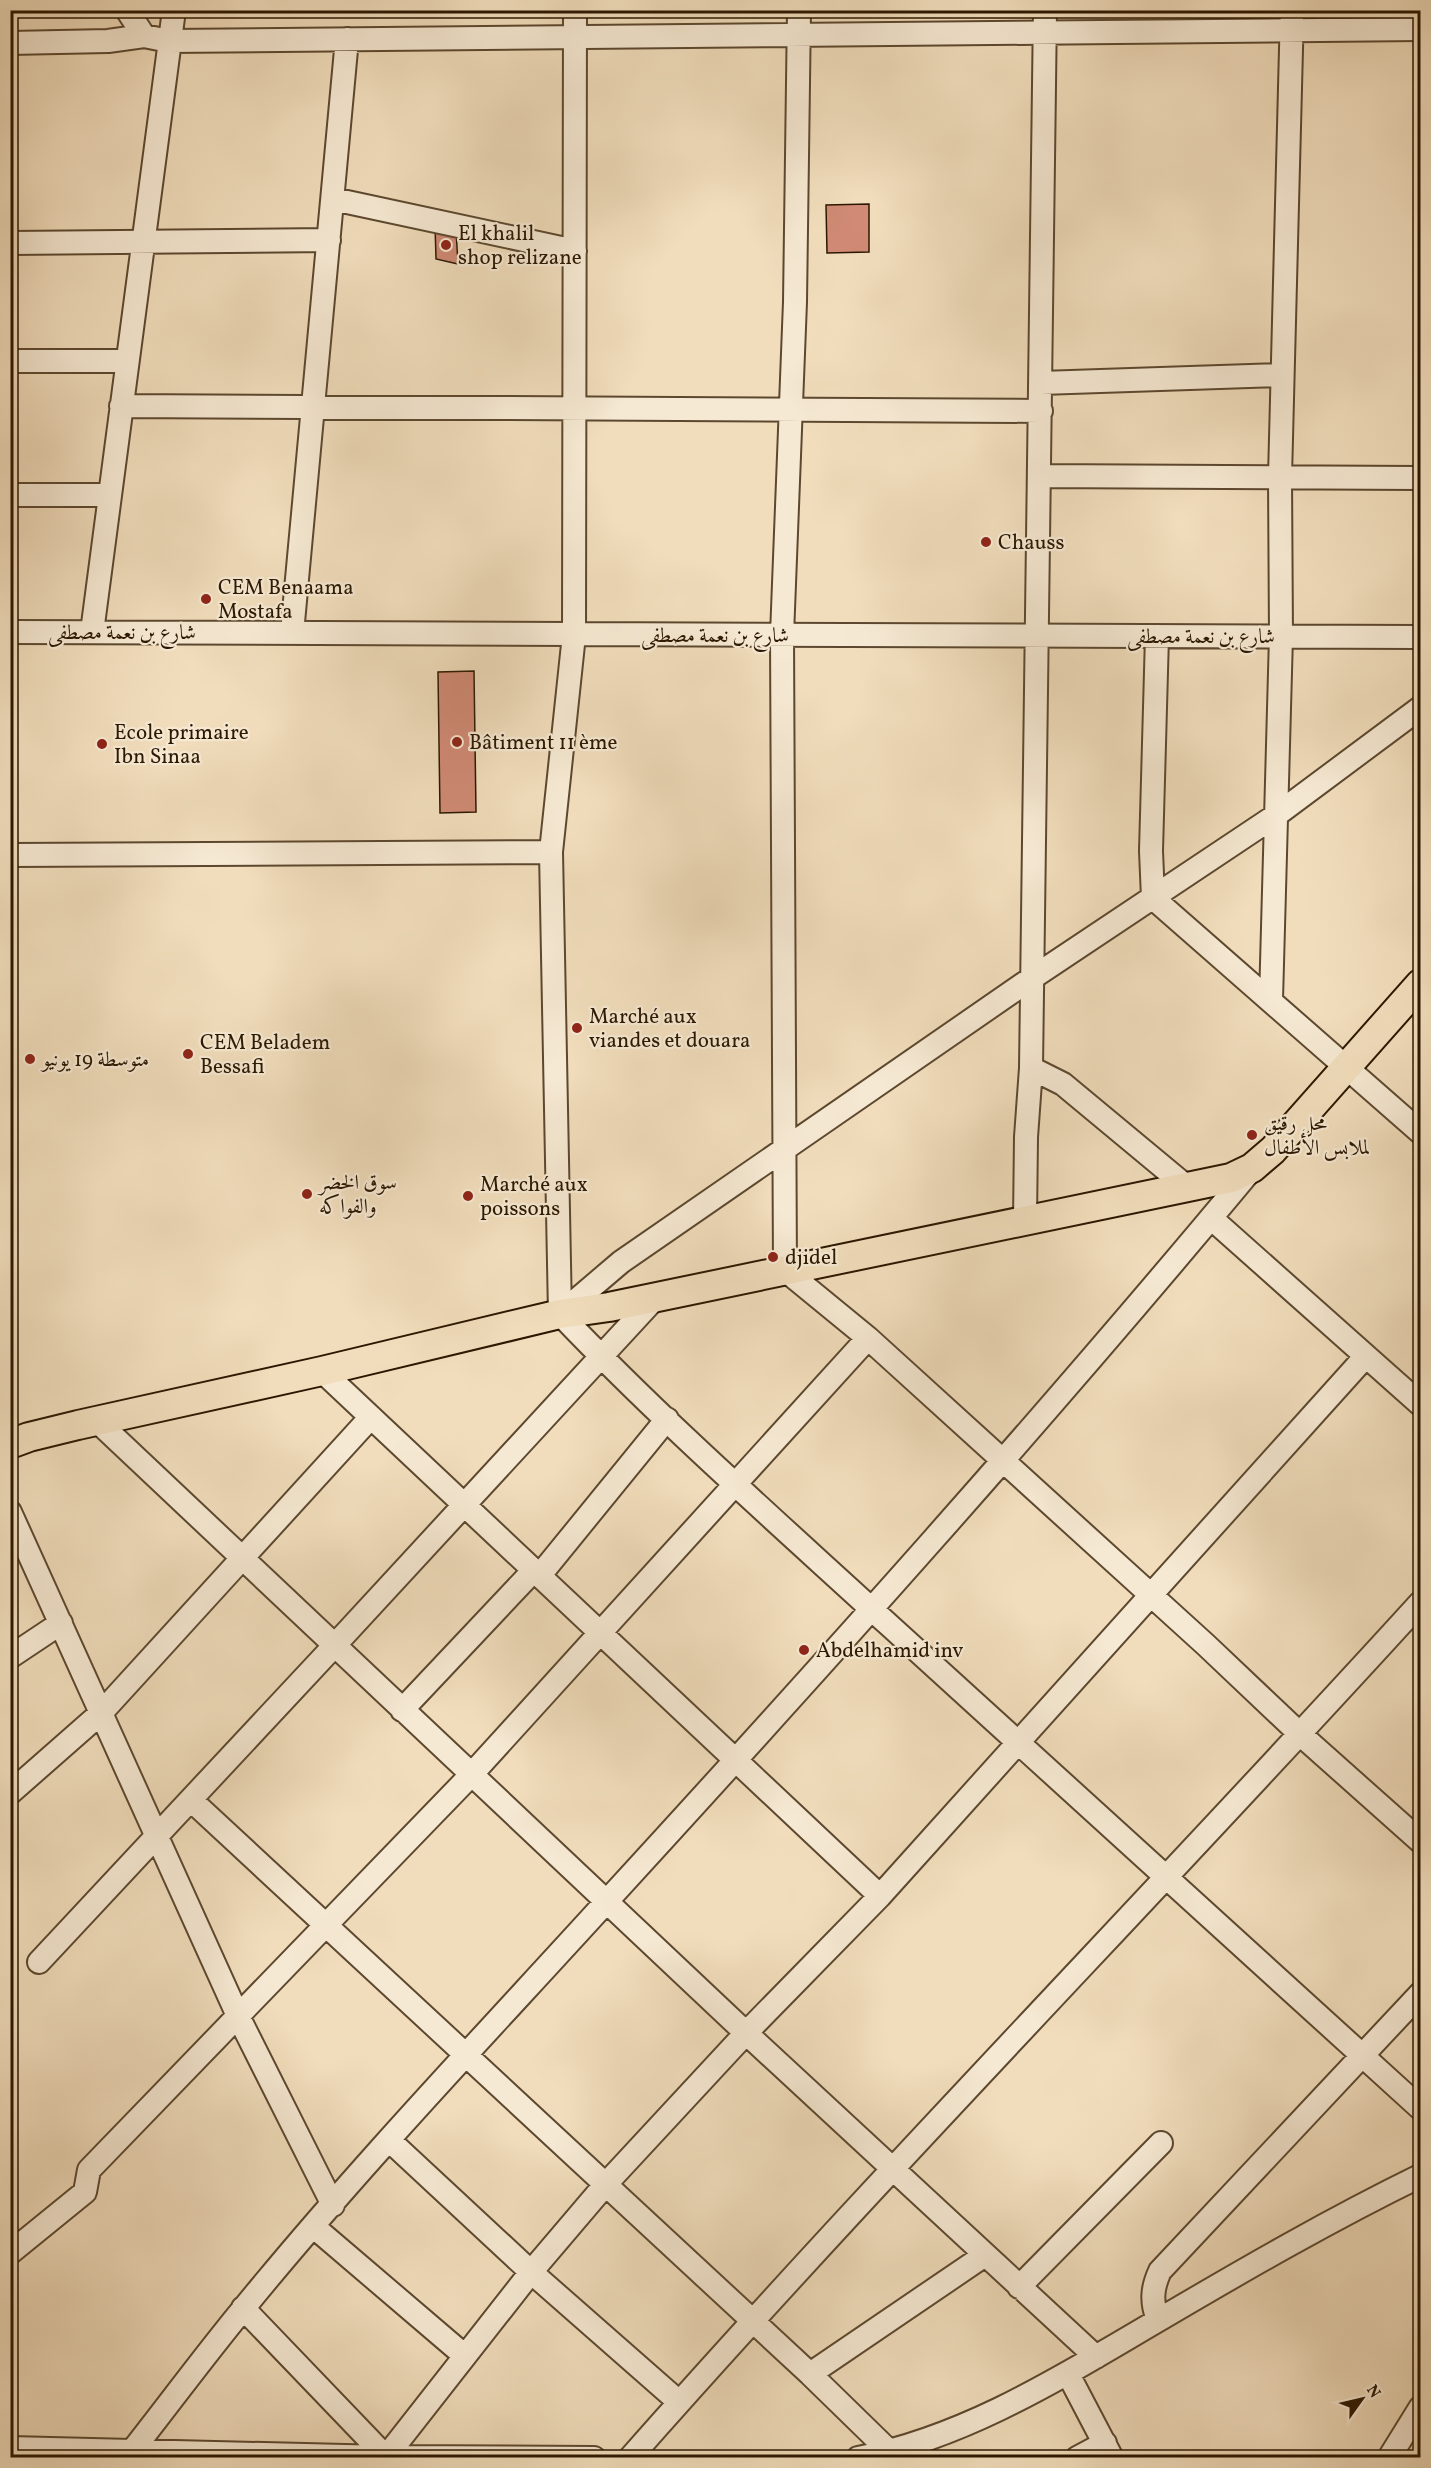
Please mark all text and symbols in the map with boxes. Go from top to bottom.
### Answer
place label: El khalil shop relizane [458,220,582,273]
marker: El khalil shop relizane [439,238,453,252]
place label: Chauss [998,529,1065,558]
marker: Chauss [979,535,993,549]
place label: CEM Benaama Mostafa [218,574,354,627]
marker: CEM Benaama Mostafa [199,592,213,606]
street label: شارع بن نعمة مصطفى [48,619,196,650]
street label: شارع بن نعمة مصطفى [641,622,789,653]
street label: شارع بن نعمة مصطفى [1127,623,1275,654]
place label: Ecole primaire Ibn Sinaa [114,719,249,772]
place label: Bâtiment 11 ème [469,729,618,758]
marker: Bâtiment 11 ème [450,735,464,749]
marker: Ecole primaire Ibn Sinaa [95,737,109,751]
place label: Marché aux viandes et douara [589,1003,751,1056]
marker: Marché aux viandes et douara [570,1021,584,1035]
place label: CEM Beladem Bessafi [200,1029,330,1082]
place label: متوسطة 19 يونيو [40,1046,149,1075]
marker: CEM Beladem Bessafi [181,1047,195,1061]
marker: متوسطة 19 يونيو [23,1052,37,1066]
place label: محل رقيق لملابس الأطفال [1264,1110,1370,1163]
marker: محل رقيق لملابس الأطفال [1245,1128,1259,1142]
place label: سوق الخضر والفواكه [317,1169,397,1222]
place label: Marché aux poissons [480,1171,588,1224]
marker: سوق الخضر والفواكه [300,1187,314,1201]
marker: Marché aux poissons [461,1189,475,1203]
place label: djidel [785,1244,837,1273]
marker: djidel [766,1250,780,1264]
place label: Abdelhamid inv [816,1637,963,1666]
marker: Abdelhamid inv [797,1643,811,1657]
north arrow [1332,2369,1392,2429]
text: N [1360,2381,1385,2403]

